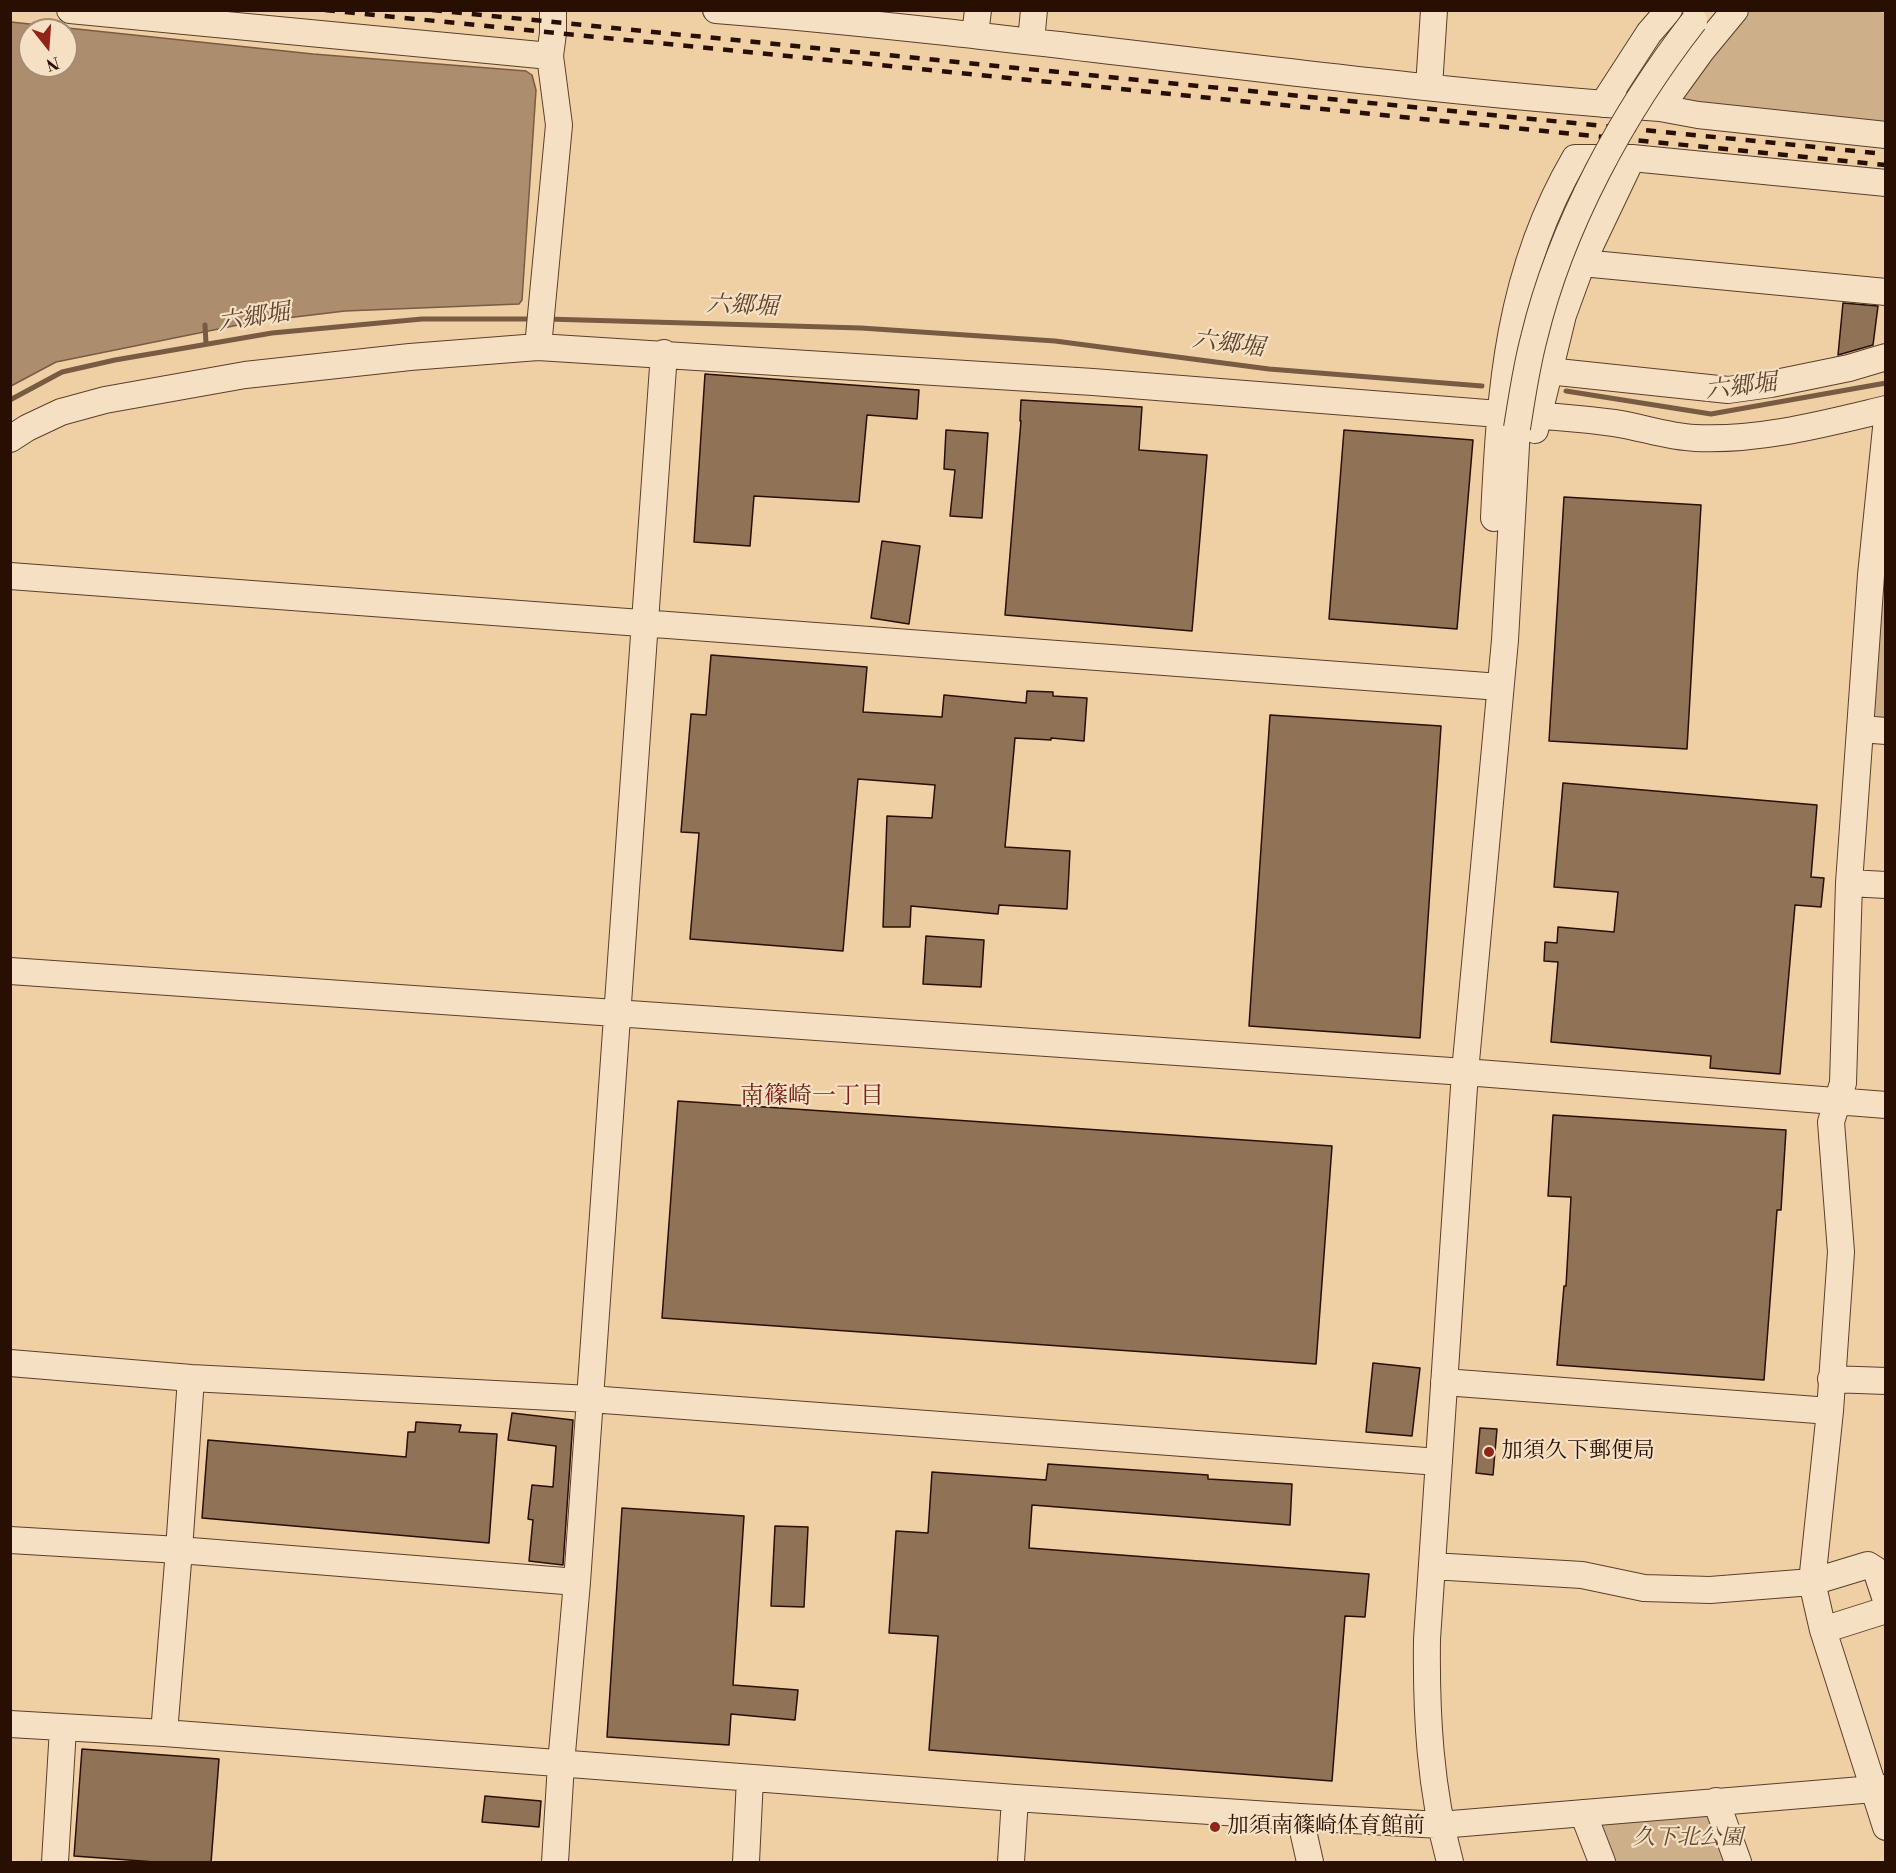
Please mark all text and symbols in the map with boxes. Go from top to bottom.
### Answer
north arrow [18,18,78,78]
text: N [44,52,62,75]
water label: 六郷堀 [706,291,778,323]
water label: 六郷堀 [216,299,292,339]
water label: 六郷堀 [1191,326,1265,364]
water label: 六郷堀 [1704,369,1778,407]
district label: 南篠崎一丁目 [740,1083,884,1111]
place label: 加須久下郵便局 [1501,1439,1655,1465]
marker: 加須久下郵便局 [1482,1445,1496,1459]
place label: 加須南篠崎体育館前 [1227,1814,1425,1840]
marker: 加須南篠崎体育館前 [1208,1820,1222,1834]
park label: 久下北公園 [1633,1826,1743,1852]

